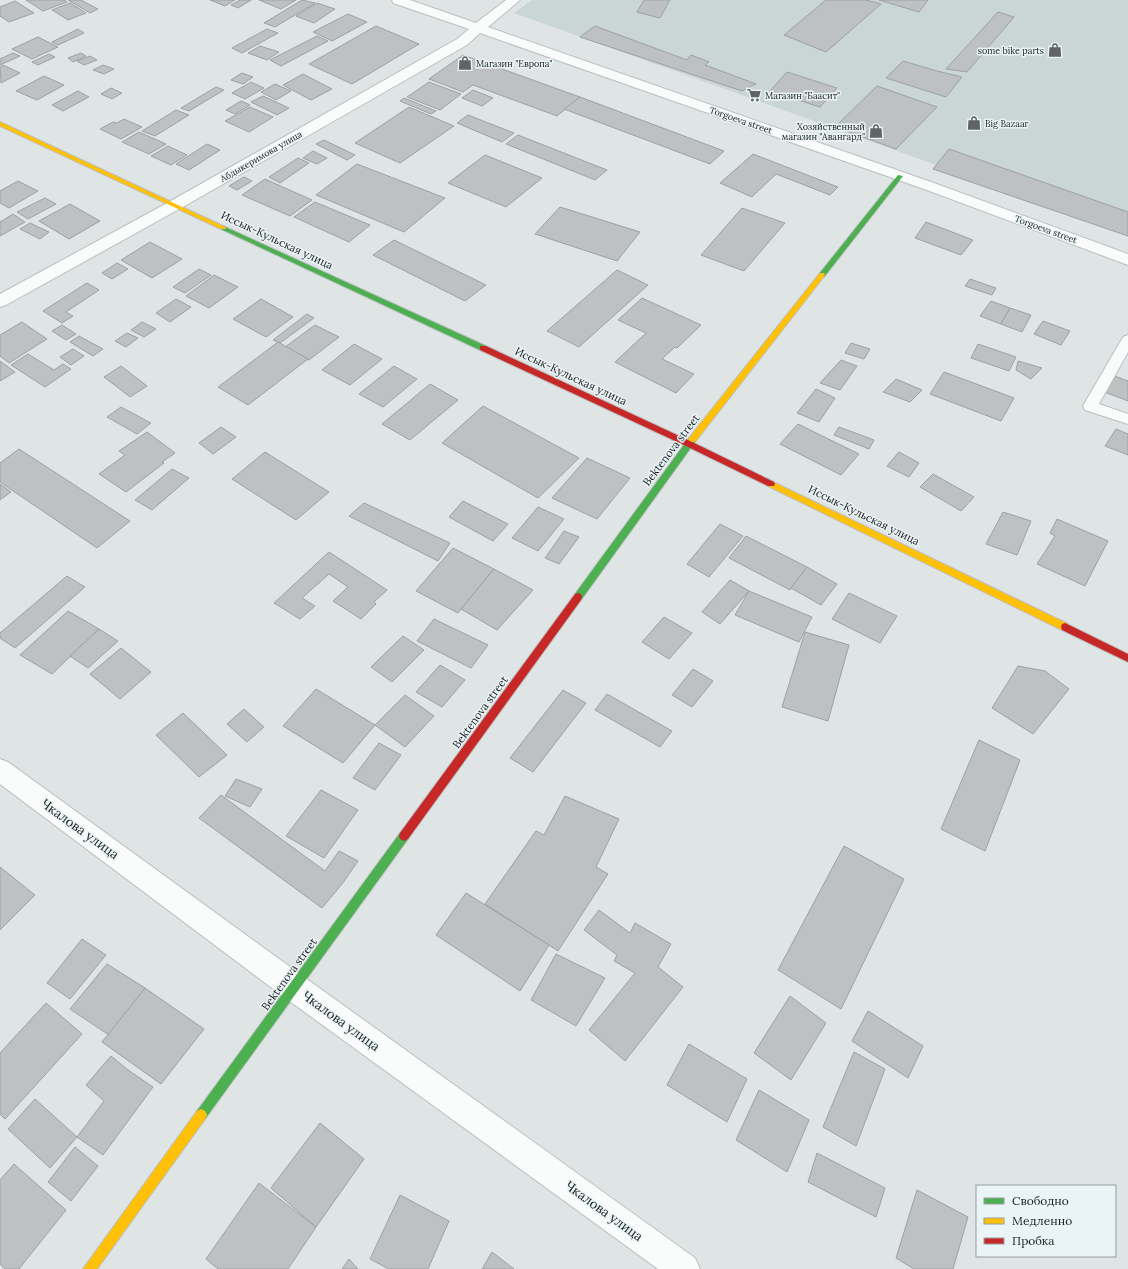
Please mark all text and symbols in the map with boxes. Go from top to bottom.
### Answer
shop icon: some bike parts [1047,42,1063,58]
place label: some bike parts [978,45,1044,56]
shop icon: Магазин "Европа" [457,55,473,71]
place label: Магазин "Европа" [476,58,552,69]
supermarket icon: Магазин "Баасит" [746,87,762,103]
place label: Магазин "Баасит" [765,90,840,101]
street label: Torgoeva street [708,104,774,136]
shop icon: Big Bazaar [966,115,982,131]
place label: Big Bazaar [985,118,1029,129]
place label: Хозяйственный магазин "Авангард" [782,121,865,142]
shop icon: Хозяйственный магазин "Авангард" [868,123,884,139]
street label: Абдыкеримова улица [217,128,304,184]
street label: Иссык-Кульская улица [219,208,336,272]
street label: Torgoeva street [1013,213,1079,246]
street label: Иссык-Кульская улица [513,344,630,408]
street label: Bektenova street [640,411,703,489]
street label: Иссык-Кульская улица [806,482,922,548]
street label: Bektenova street [449,672,511,751]
street label: Чкалова улица [38,795,123,863]
street label: Bektenova street [258,934,320,1013]
street label: Чкалова улица [299,987,384,1055]
street label: Чкалова улица [562,1177,647,1245]
legend [976,1185,1116,1257]
text: Свободно [1012,1193,1069,1208]
text: Медленно [1012,1213,1072,1228]
text: Пробка [1012,1233,1054,1248]

